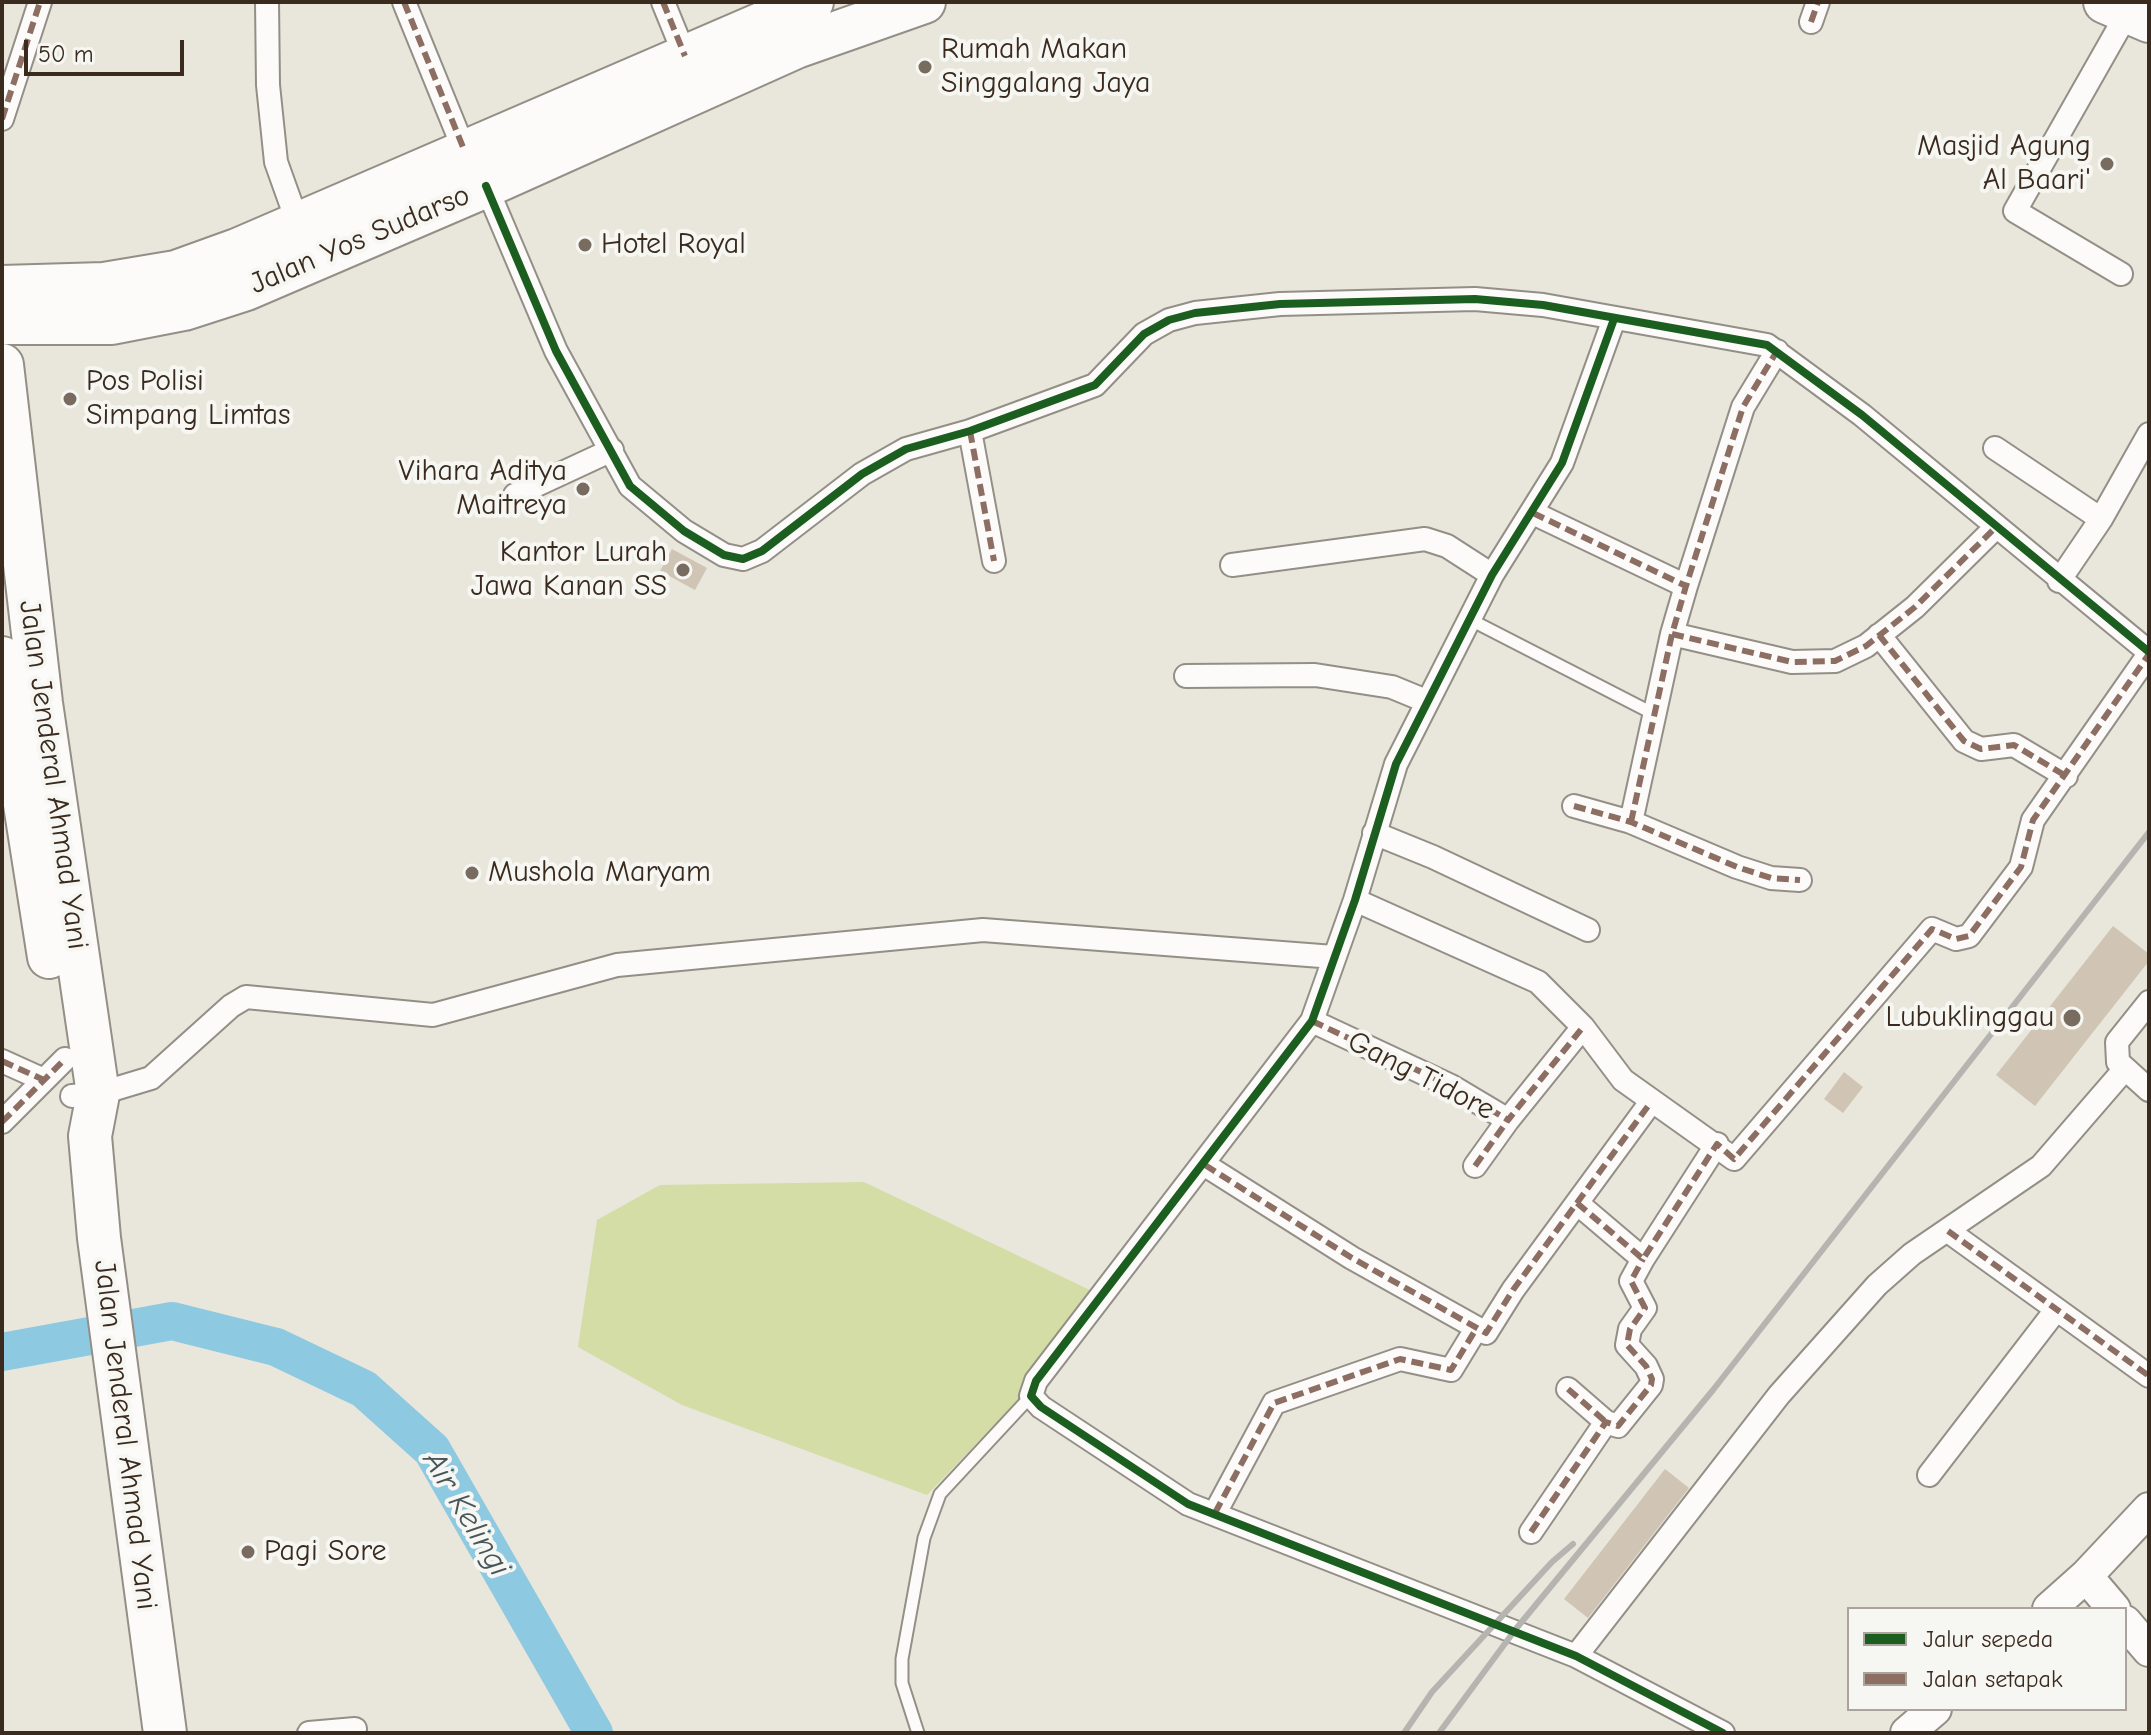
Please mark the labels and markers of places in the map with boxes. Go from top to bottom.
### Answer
place label: Rumah Makan Singgalang Jaya [941,32,1150,102]
marker: Rumah Makan Singgalang Jaya [916,58,934,76]
place label: Masjid Agung Al Baari' [1917,129,2091,200]
marker: Masjid Agung Al Baari' [2098,155,2116,173]
place label: Hotel Royal [601,227,746,263]
marker: Hotel Royal [576,236,594,254]
place label: Pos Polisi Simpang Limtas [86,364,290,434]
marker: Pos Polisi Simpang Limtas [61,390,79,408]
place label: Vihara Aditya Maitreya [399,454,567,524]
marker: Vihara Aditya Maitreya [574,480,592,498]
place label: Kantor Lurah Jawa Kanan SS [471,535,667,606]
marker: Kantor Lurah Jawa Kanan SS [674,561,692,579]
place label: Mushola Maryam [488,855,711,891]
marker: Mushola Maryam [463,864,481,882]
place label: Lubuklinggau [1886,1000,2054,1036]
marker: Lubuklinggau [2061,1007,2083,1029]
place label: Pagi Sore [264,1534,387,1570]
marker: Pagi Sore [239,1543,257,1561]

